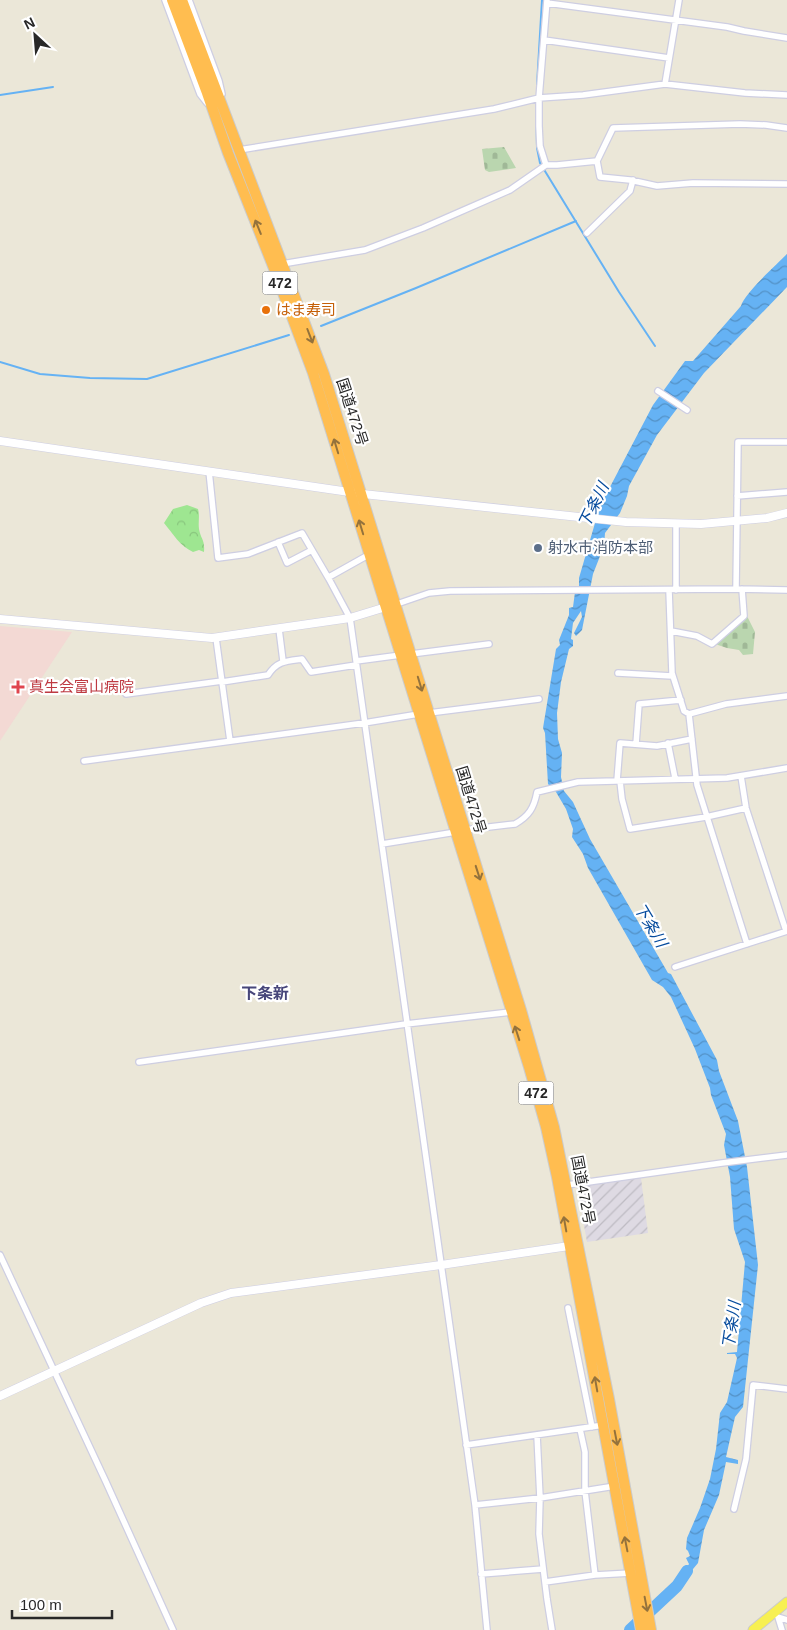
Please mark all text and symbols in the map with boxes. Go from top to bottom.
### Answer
north arrow [10,10,60,60]
text: N [21,14,37,33]
one-way arrow [252,220,262,235]
road number: 472 [262,272,298,294]
place label: はま寿司 [276,301,336,318]
marker: はま寿司 [260,304,272,316]
one-way arrow [305,328,315,343]
street label: 国道472号 [334,376,371,448]
one-way arrow [330,438,340,454]
water label: 下条川 [575,478,612,531]
one-way arrow [356,520,365,535]
place label: 射水市消防本部 [548,539,653,556]
marker: 射水市消防本部 [532,542,544,554]
one-way arrow [416,676,426,692]
place label: 真生会富山病院 [29,678,134,695]
marker: 真生会富山病院 [11,680,25,694]
street label: 国道472号 [453,764,490,836]
one-way arrow [474,865,483,880]
water label: 下条川 [631,900,671,952]
district label: 下条新 [241,985,289,1002]
one-way arrow [512,1025,522,1041]
road number: 472 [518,1082,554,1104]
street label: 国道472号 [568,1154,599,1226]
one-way arrow [560,1217,570,1233]
water label: 下条川 [720,1298,744,1350]
one-way arrow [591,1376,601,1392]
one-way arrow [612,1430,622,1446]
one-way arrow [620,1536,630,1552]
scale bar [12,1588,112,1620]
one-way arrow [642,1595,652,1611]
text: 100 m [20,1596,62,1613]

